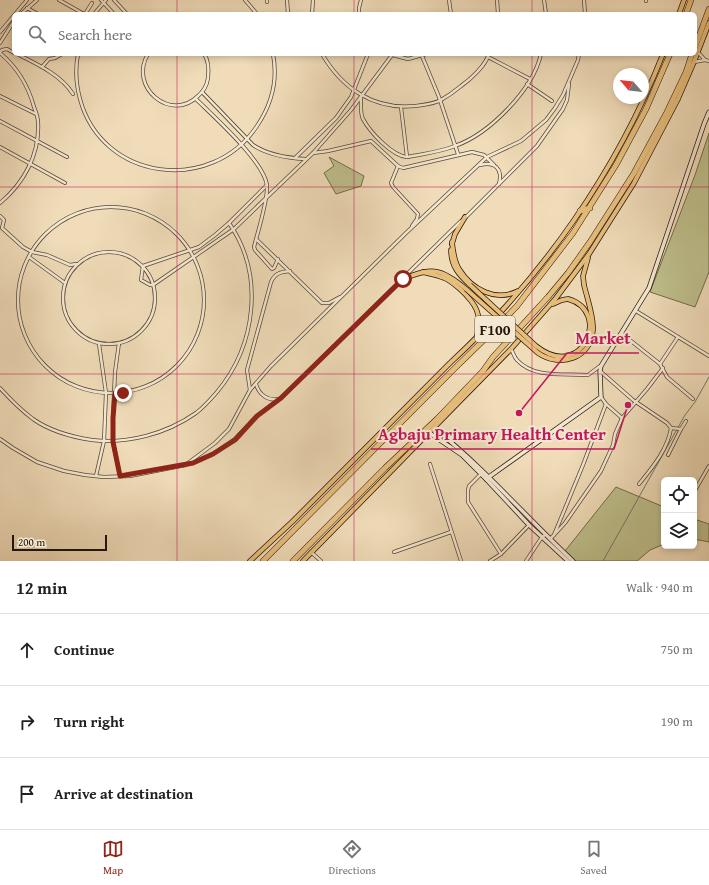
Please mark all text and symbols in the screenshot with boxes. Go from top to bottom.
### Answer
search box [12,12,697,56]
icon: search [26,23,48,45]
text: Search here [58,24,132,45]
north arrow [613,68,649,104]
route start [394,270,412,288]
road number: F100 [475,316,515,342]
callout: Market [567,324,639,353]
text: Market [575,325,631,350]
route end [114,384,132,402]
callout: Agbaju Primary Health Center [371,420,614,449]
text: Agbaju Primary Health Center [378,421,606,446]
map controls [661,477,697,549]
button: locate [661,477,697,513]
button: layers [661,513,697,549]
scale bar [12,533,107,552]
text: 200 m [18,534,45,550]
text: 12 min [16,575,67,600]
text: Walk · 940 m [626,578,693,597]
icon: ahead [16,639,38,661]
text: Continue [54,639,115,660]
text: 750 m [661,640,693,659]
icon: right [16,711,38,733]
text: Turn right [54,711,125,732]
text: 190 m [661,712,693,731]
icon: arrive [16,783,38,805]
text: Arrive at destination [54,783,193,804]
tab: Map [102,838,124,878]
tab: Directions [329,838,376,878]
tab: Saved [580,838,607,878]

